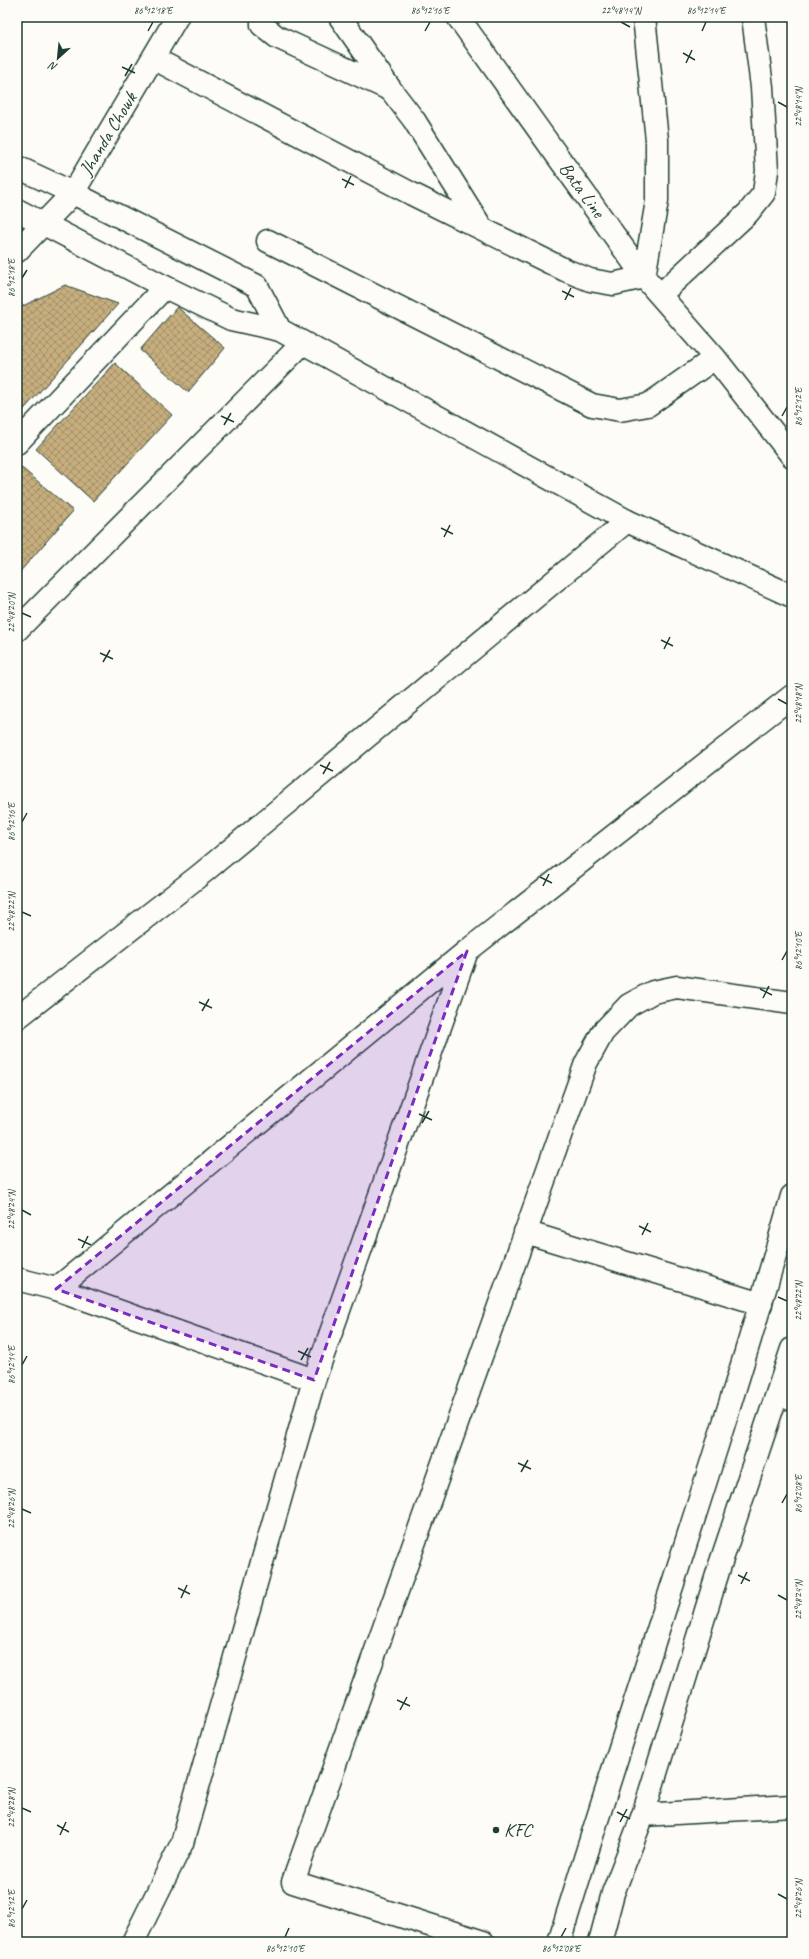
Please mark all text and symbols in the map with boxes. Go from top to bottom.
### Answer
text: 86°12'18"E [134,4,174,17]
text: 86°12'16"E [411,4,451,17]
text: 22°48'14"N [601,4,643,17]
text: 86°12'14"E [687,4,727,17]
north arrow [38,38,78,78]
text: N [45,58,60,75]
text: 22°48'14"N [792,85,805,127]
street label: Jhanda Chowk [73,86,143,181]
street label: Bata Line [554,157,611,224]
text: 86°12'18"E [5,257,18,297]
text: 86°12'12"E [792,386,805,426]
text: 22°48'20"N [5,591,18,633]
text: 22°48'18"N [792,682,805,724]
text: 86°12'16"E [5,801,18,841]
text: 22°48'22"N [5,890,18,932]
text: 86°12'10"E [792,930,805,970]
text: 22°48'24"N [5,1188,18,1230]
text: 22°48'22"N [792,1279,805,1321]
text: 86°12'14"E [5,1344,18,1384]
text: 86°12'08"E [792,1473,805,1513]
text: 22°48'26"N [5,1487,18,1529]
text: 22°48'24"N [792,1578,805,1620]
text: 22°48'28"N [5,1786,18,1828]
place label: KFC [504,1818,535,1842]
marker: KFC [491,1825,501,1835]
text: 22°48'26"N [792,1877,805,1919]
text: 86°12'12"E [5,1888,18,1928]
text: 86°12'10"E [266,1942,306,1955]
text: 86°12'08"E [542,1942,582,1955]

